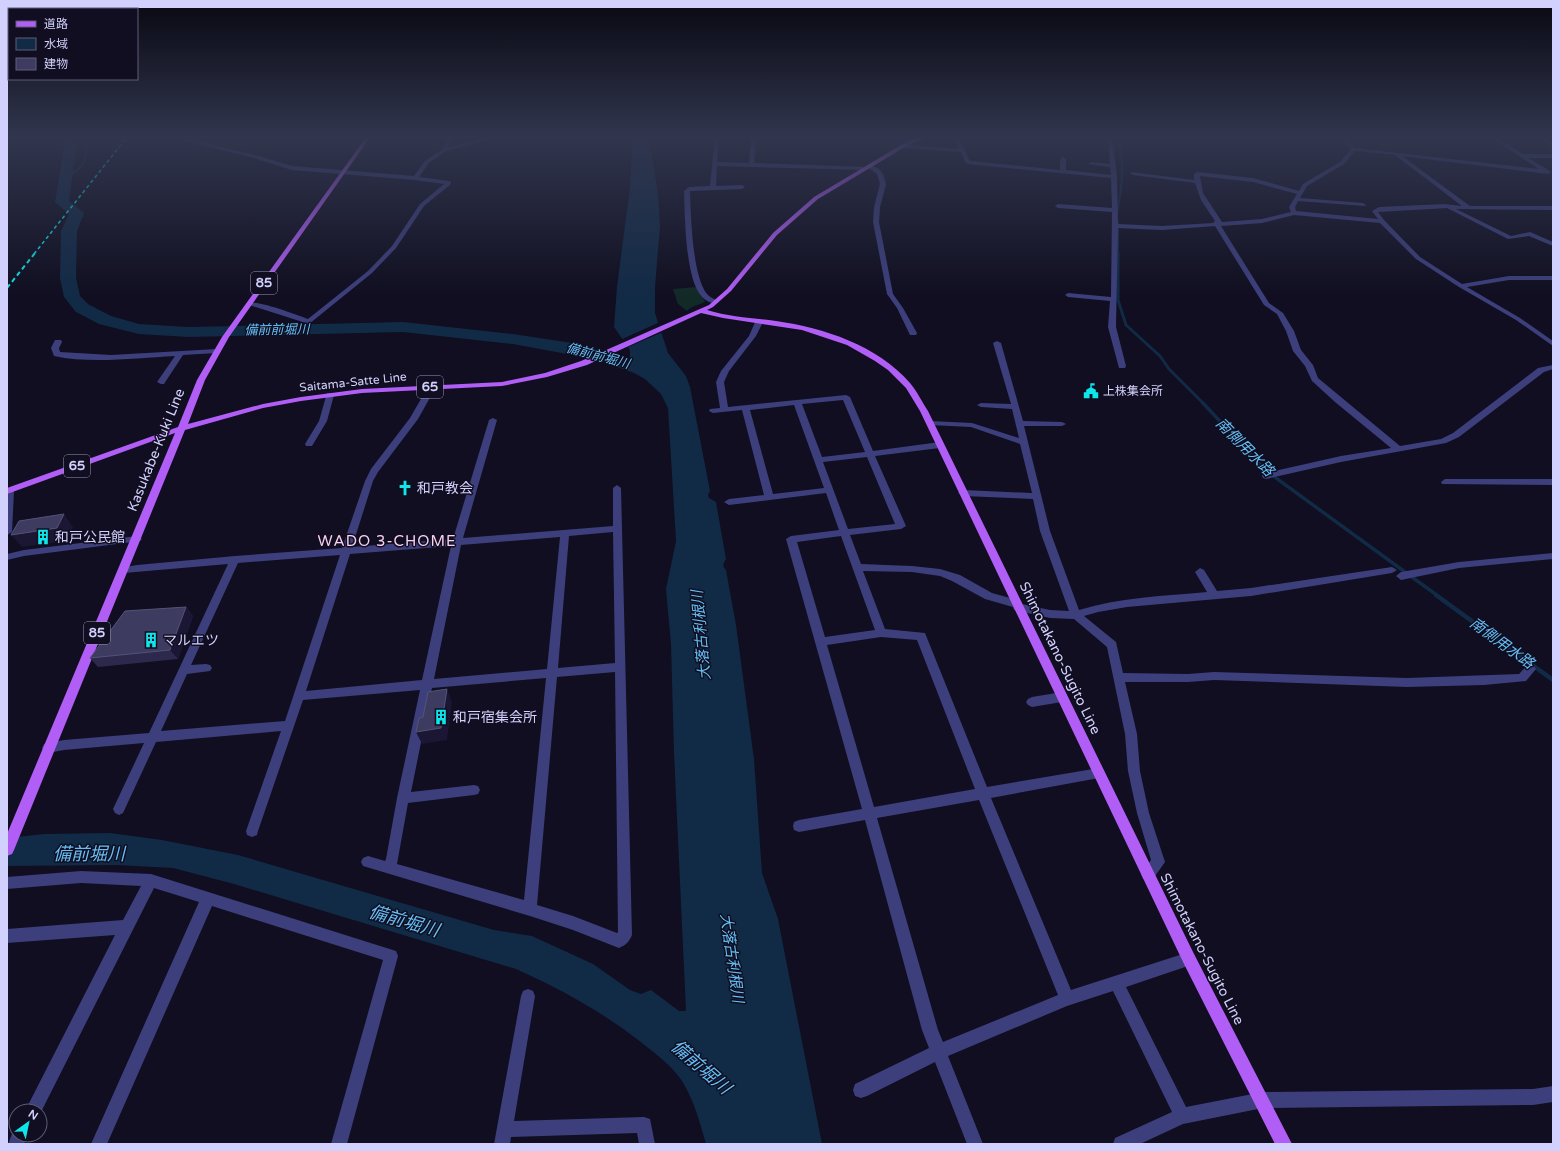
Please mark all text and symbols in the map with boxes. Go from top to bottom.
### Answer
legend [8,8,138,80]
text: 道路 [44,17,68,31]
text: 水域 [44,37,68,51]
text: 建物 [44,57,68,71]
road number: 85 [251,272,277,294]
water label: 備前前堀川 [244,321,312,339]
water label: 備前前堀川 [565,340,633,373]
street label: Saitama-Satte Line [299,369,408,395]
road number: 65 [417,376,443,398]
public building icon: 上株集会所 [1082,382,1100,400]
place label: 上株集会所 [1103,384,1163,398]
street label: Kasukabe-Kuki Line [124,386,188,514]
water label: 南側用水路 [1212,414,1279,481]
road number: 65 [64,455,90,477]
church icon: 和戸教会 [396,479,414,497]
place label: 和戸教会 [417,480,473,497]
building icon: 和戸公民館 [34,528,52,546]
place label: 和戸公民館 [55,529,125,546]
district label: WADO 3-CHOME [317,532,457,550]
street label: Shimotakano-Sugito Line [1016,579,1104,737]
water label: 大落古利根川 [688,587,714,681]
water label: 南側用水路 [1466,614,1539,673]
road number: 85 [84,622,110,644]
building icon: マルエツ [142,631,160,649]
place label: マルエツ [163,632,219,649]
building icon: 和戸宿集会所 [432,708,450,726]
place label: 和戸宿集会所 [453,709,537,726]
water label: 備前堀川 [53,843,127,865]
street label: Shimotakano-Sugito Line [1156,870,1248,1028]
water label: 備前堀川 [366,901,444,942]
water label: 大落古利根川 [717,912,747,1006]
water label: 備前堀川 [667,1035,737,1100]
north arrow [8,1103,48,1143]
text: N [26,1107,40,1123]

